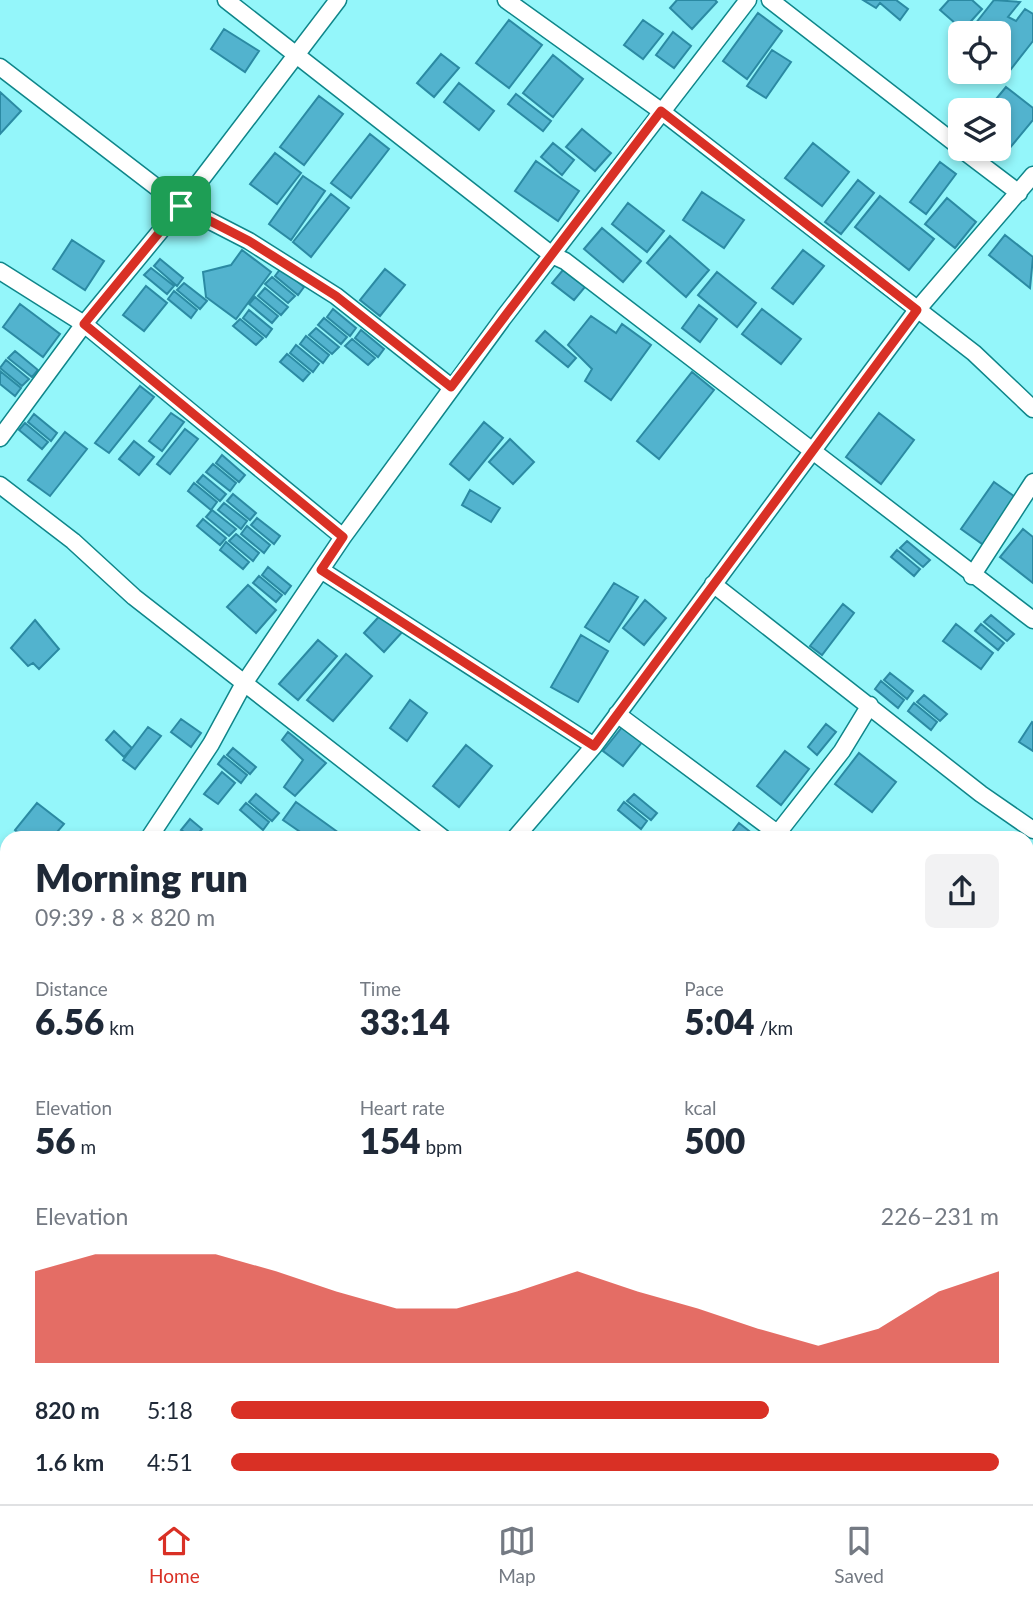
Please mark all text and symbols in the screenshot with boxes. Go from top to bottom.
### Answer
map controls [948,21,1011,161]
button: locate [948,21,1011,84]
button: layers [948,98,1011,161]
pin [151,176,211,236]
icon: arrive [162,187,200,225]
text: Morning run [35,854,248,900]
button: share [925,854,999,928]
text: 09:39 · 8 × 820 m [35,903,215,931]
text: Distance [35,977,108,1000]
text: Time [360,977,401,1000]
text: Pace [684,977,724,1000]
text: 6.56 [35,1000,104,1042]
text: 33:14 [360,1000,450,1042]
text: 5:04 [684,1000,755,1042]
text: km [104,1016,134,1039]
text: /km [755,1016,793,1039]
text: Elevation [35,1096,112,1119]
text: Heart rate [360,1096,445,1119]
text: kcal [684,1096,716,1119]
text: 56 [35,1119,76,1161]
text: 154 [360,1119,421,1161]
text: 500 [684,1119,745,1161]
text: m [76,1135,96,1158]
text: bpm [421,1135,462,1158]
text: Elevation [35,1202,128,1230]
text: 226–231 m [881,1202,999,1230]
text: 820 m [35,1396,100,1424]
text: 5:18 [147,1396,193,1424]
text: 1.6 km [35,1448,104,1476]
text: 4:51 [147,1448,193,1476]
tab: Home [149,1522,200,1587]
tab: Map [498,1522,536,1587]
tab: Saved [834,1522,884,1587]

